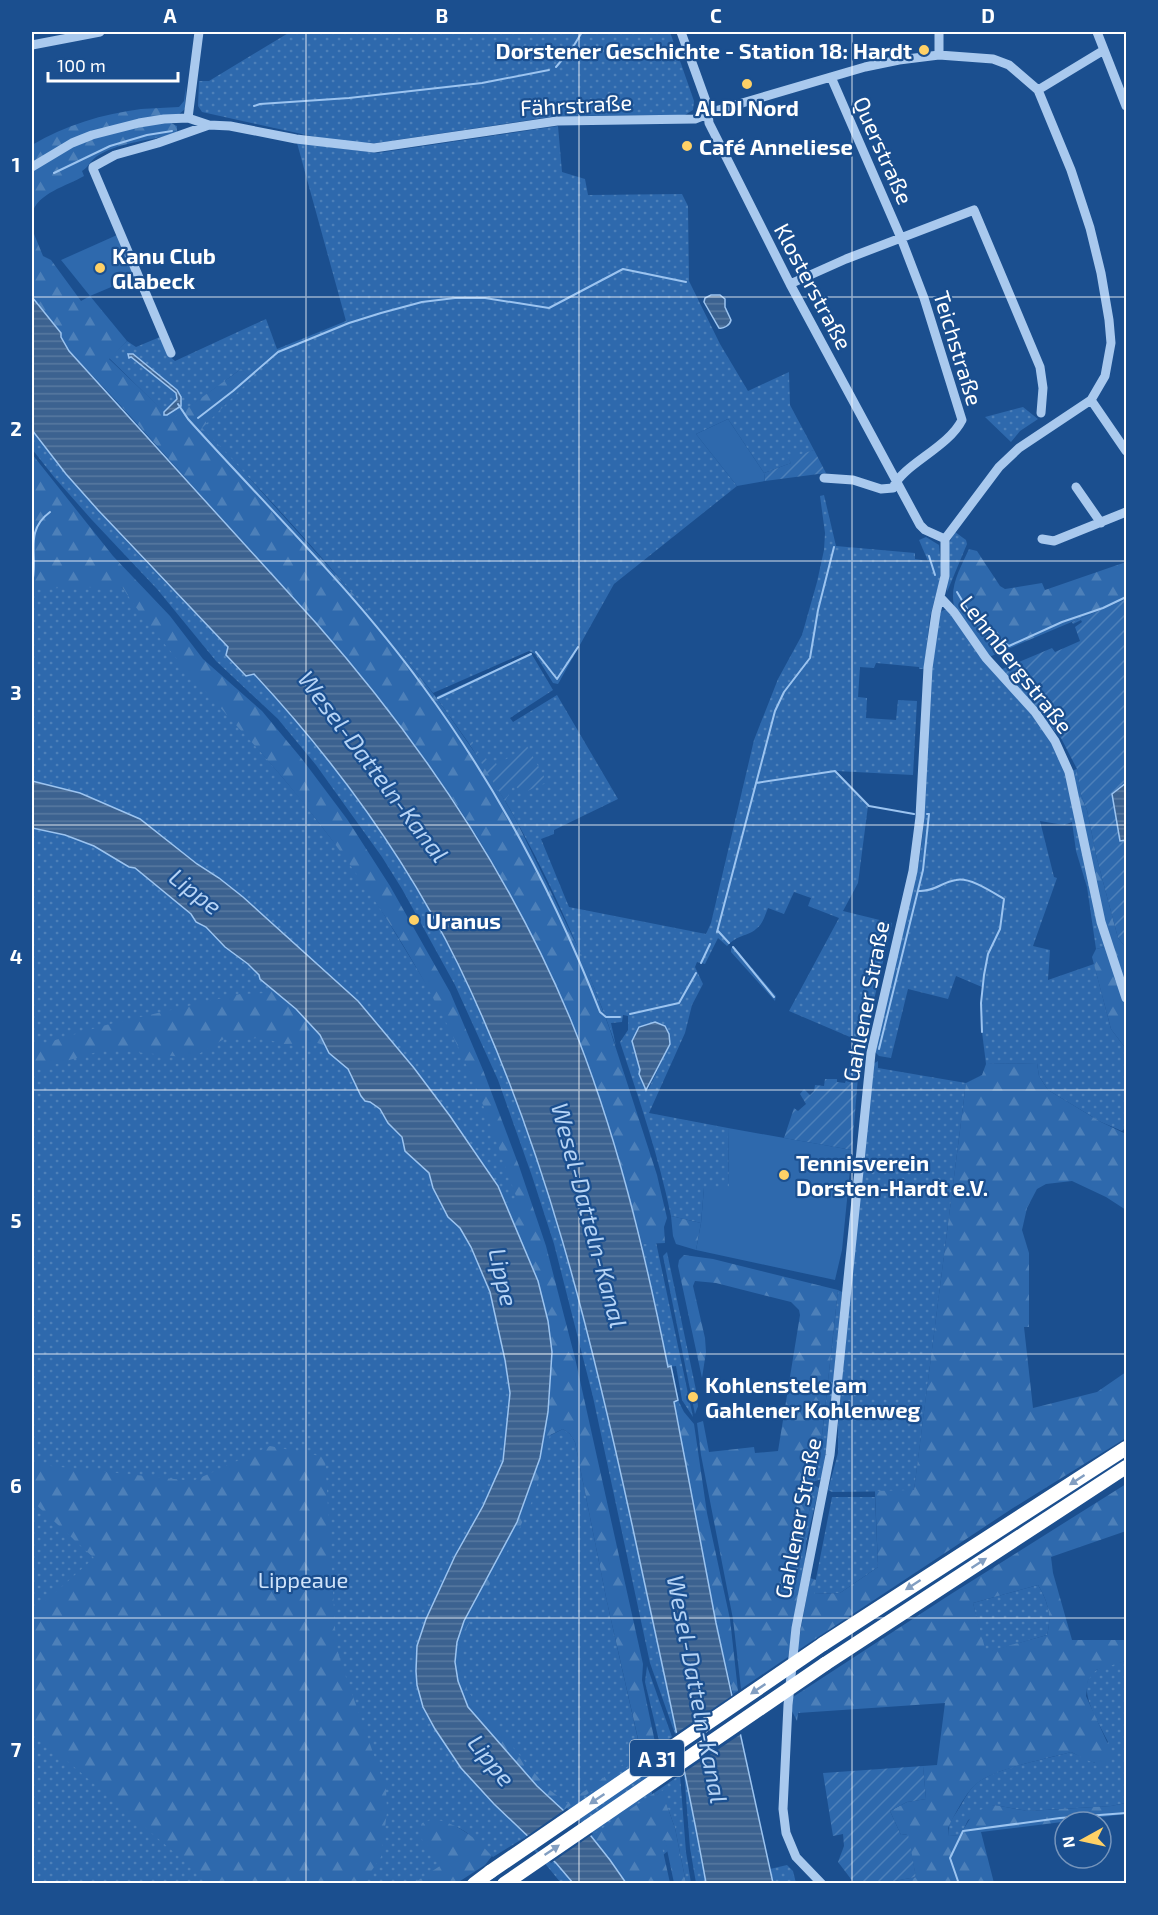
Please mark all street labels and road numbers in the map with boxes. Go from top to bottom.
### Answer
street label: Fährstraße [519,88,633,120]
street label: Querstraße [848,92,919,208]
street label: Klosterstraße [770,218,858,354]
street label: Teichstraße [929,288,989,408]
street label: Lehmbergstraße [955,590,1079,738]
street label: Gahlener Straße [837,918,893,1084]
street label: Gahlener Straße [769,1435,825,1601]
road number: A 31 [630,1740,684,1776]

